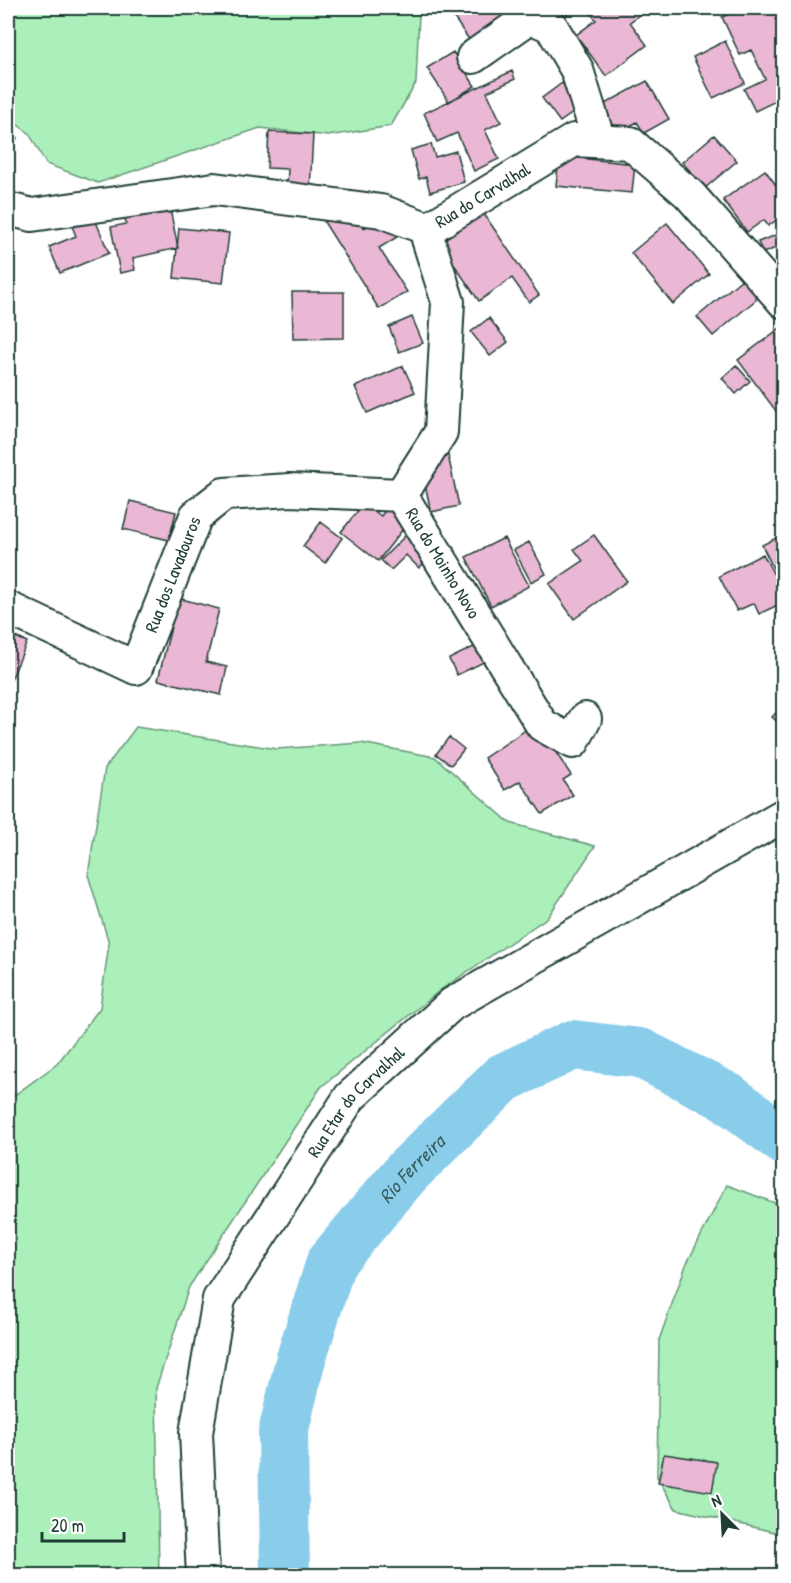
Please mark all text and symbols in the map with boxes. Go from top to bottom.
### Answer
street label: Rua do Carvalhal [430,157,535,234]
street label: Rua do Moinho Novo [400,503,487,623]
street label: Rua dos Lavadouros [138,513,207,636]
street label: Rua Etar do Carvalhal [301,1040,410,1162]
water label: Rio Ferreira [372,1127,452,1209]
north arrow [692,1484,752,1544]
text: N [708,1488,725,1512]
scale bar [42,1505,124,1543]
text: 20 m [51,1513,84,1538]

